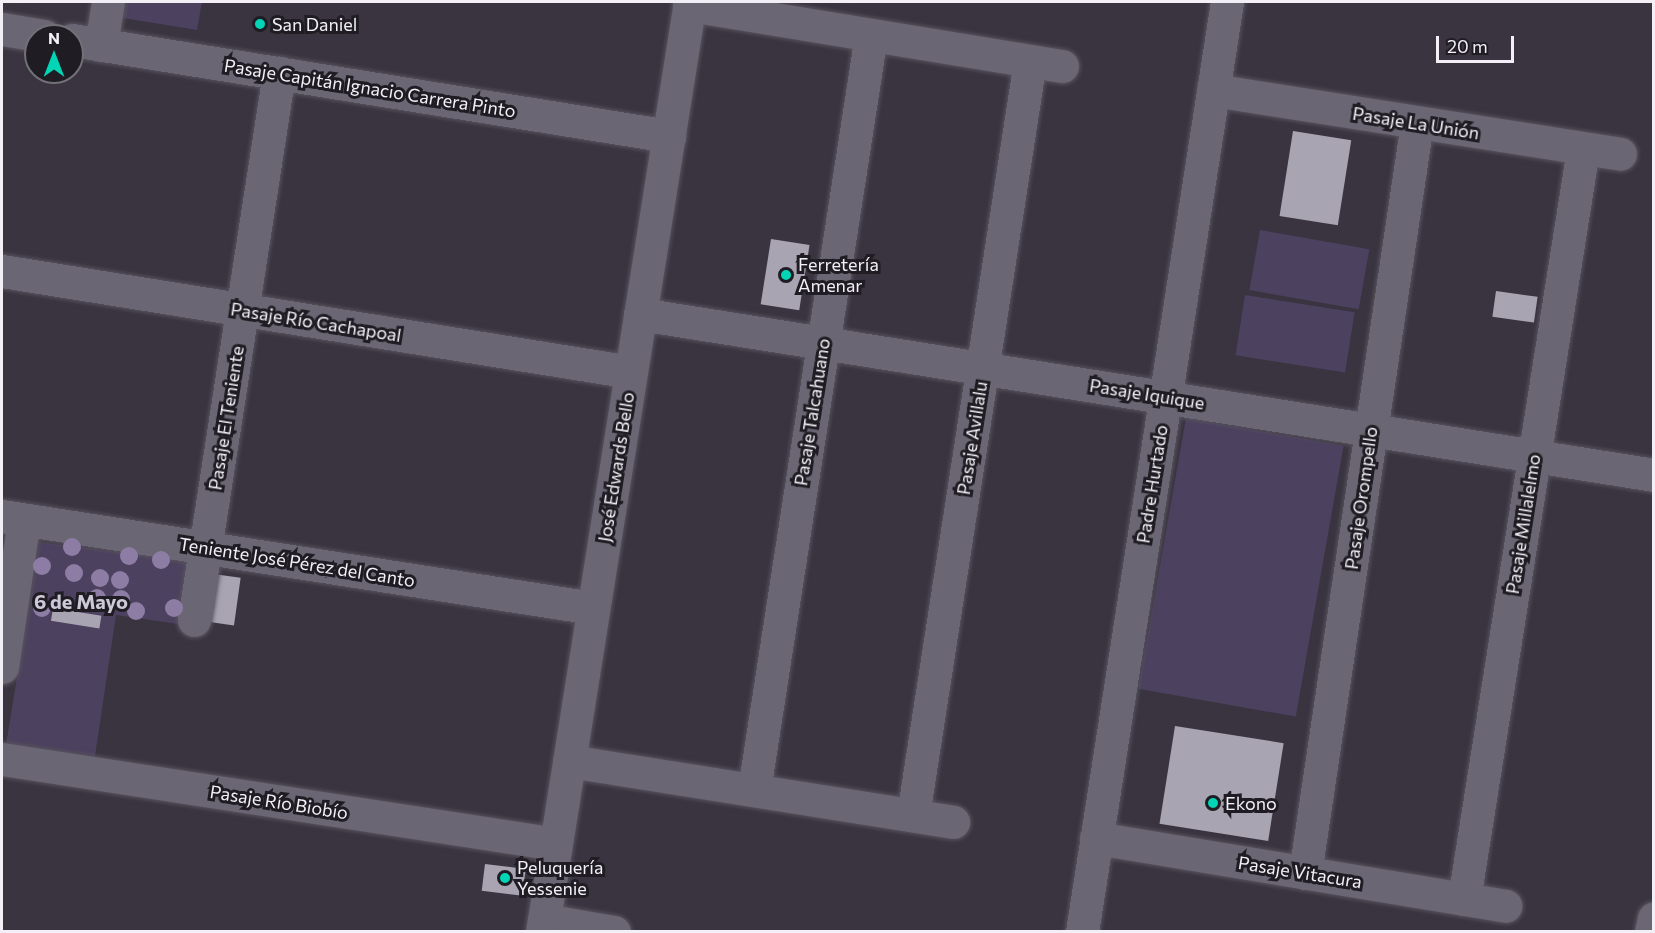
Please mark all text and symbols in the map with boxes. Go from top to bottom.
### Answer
place label: San Daniel [272,13,357,35]
marker: San Daniel [253,17,267,31]
north arrow [24,24,84,84]
scale bar [1439,24,1517,62]
text: N [48,28,60,47]
text: 20 m [1447,35,1488,57]
street label: Pasaje Capitán Ignacio Carrera Pinto [223,54,517,122]
street label: Pasaje La Unión [1351,102,1481,144]
place label: Ferretería Amenar [798,254,879,296]
marker: Ferretería Amenar [779,268,793,282]
street label: Pasaje Río Cachapoal [229,298,403,346]
street label: Pasaje Talcahuano [790,337,834,487]
street label: Pasaje El Teniente [204,344,248,492]
street label: Pasaje Iquique [1088,374,1206,414]
street label: Pasaje Avillalu [952,380,992,496]
street label: José Edwards Bello [593,390,639,544]
street label: Padre Hurtado [1132,423,1172,545]
street label: Pasaje Orompello [1340,425,1382,571]
street label: Pasaje Millalelmo [1501,452,1545,596]
street label: Teniente José Pérez del Canto [177,533,417,591]
district label: 6 de Mayo [34,589,128,613]
street label: Pasaje Río Biobío [208,780,350,824]
place label: Ekono [1225,792,1277,814]
marker: Ekono [1206,796,1220,810]
street label: Pasaje Vitacura [1237,852,1363,892]
place label: Peluquería Yessenie [517,857,603,900]
marker: Peluquería Yessenie [498,871,512,885]

